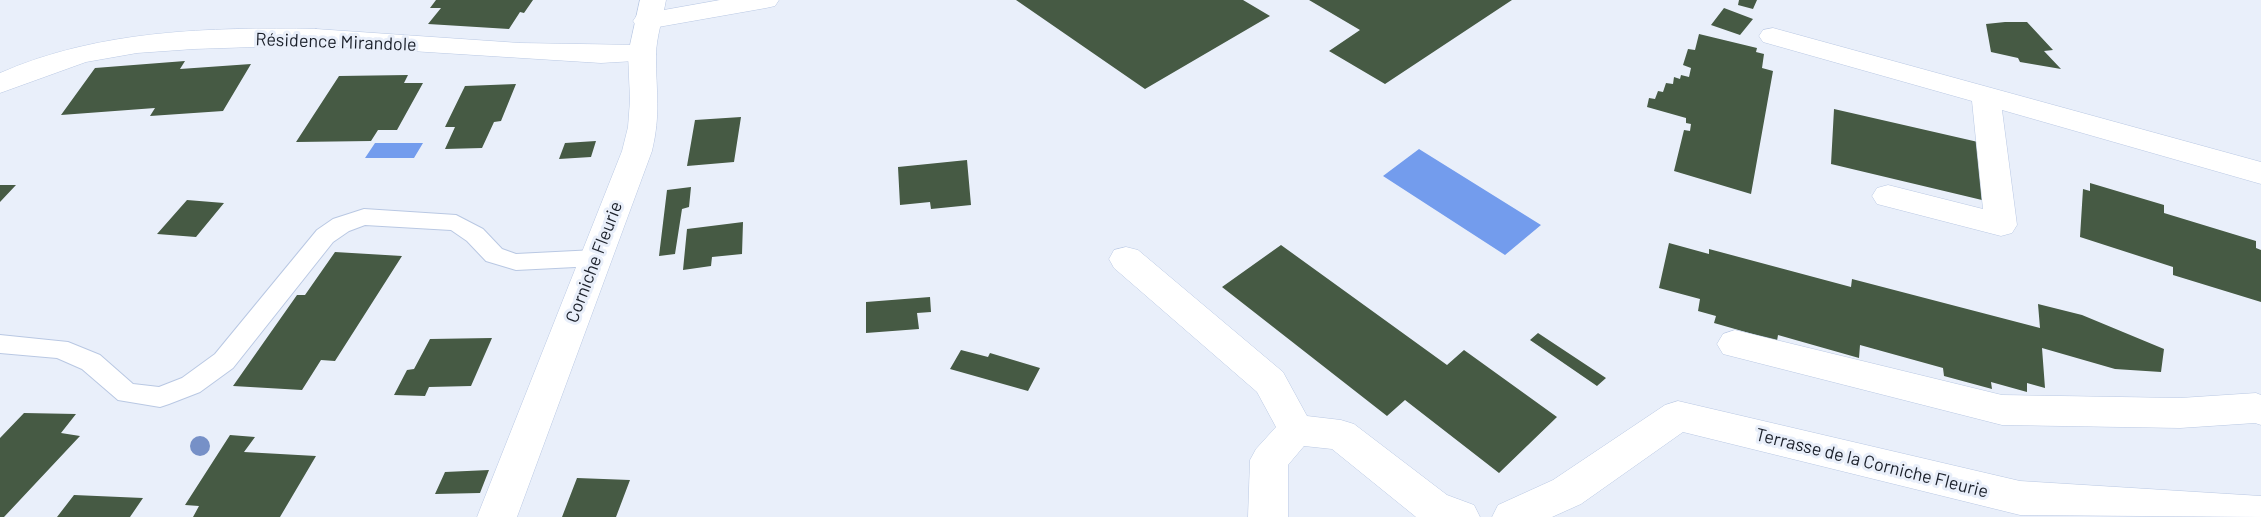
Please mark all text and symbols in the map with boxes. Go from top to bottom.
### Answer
street label: Résidence Mirandole [255,28,417,56]
street label: Corniche Fleurie [561,198,627,326]
street label: Terrasse de la Corniche Fleurie [1753,424,1991,502]

